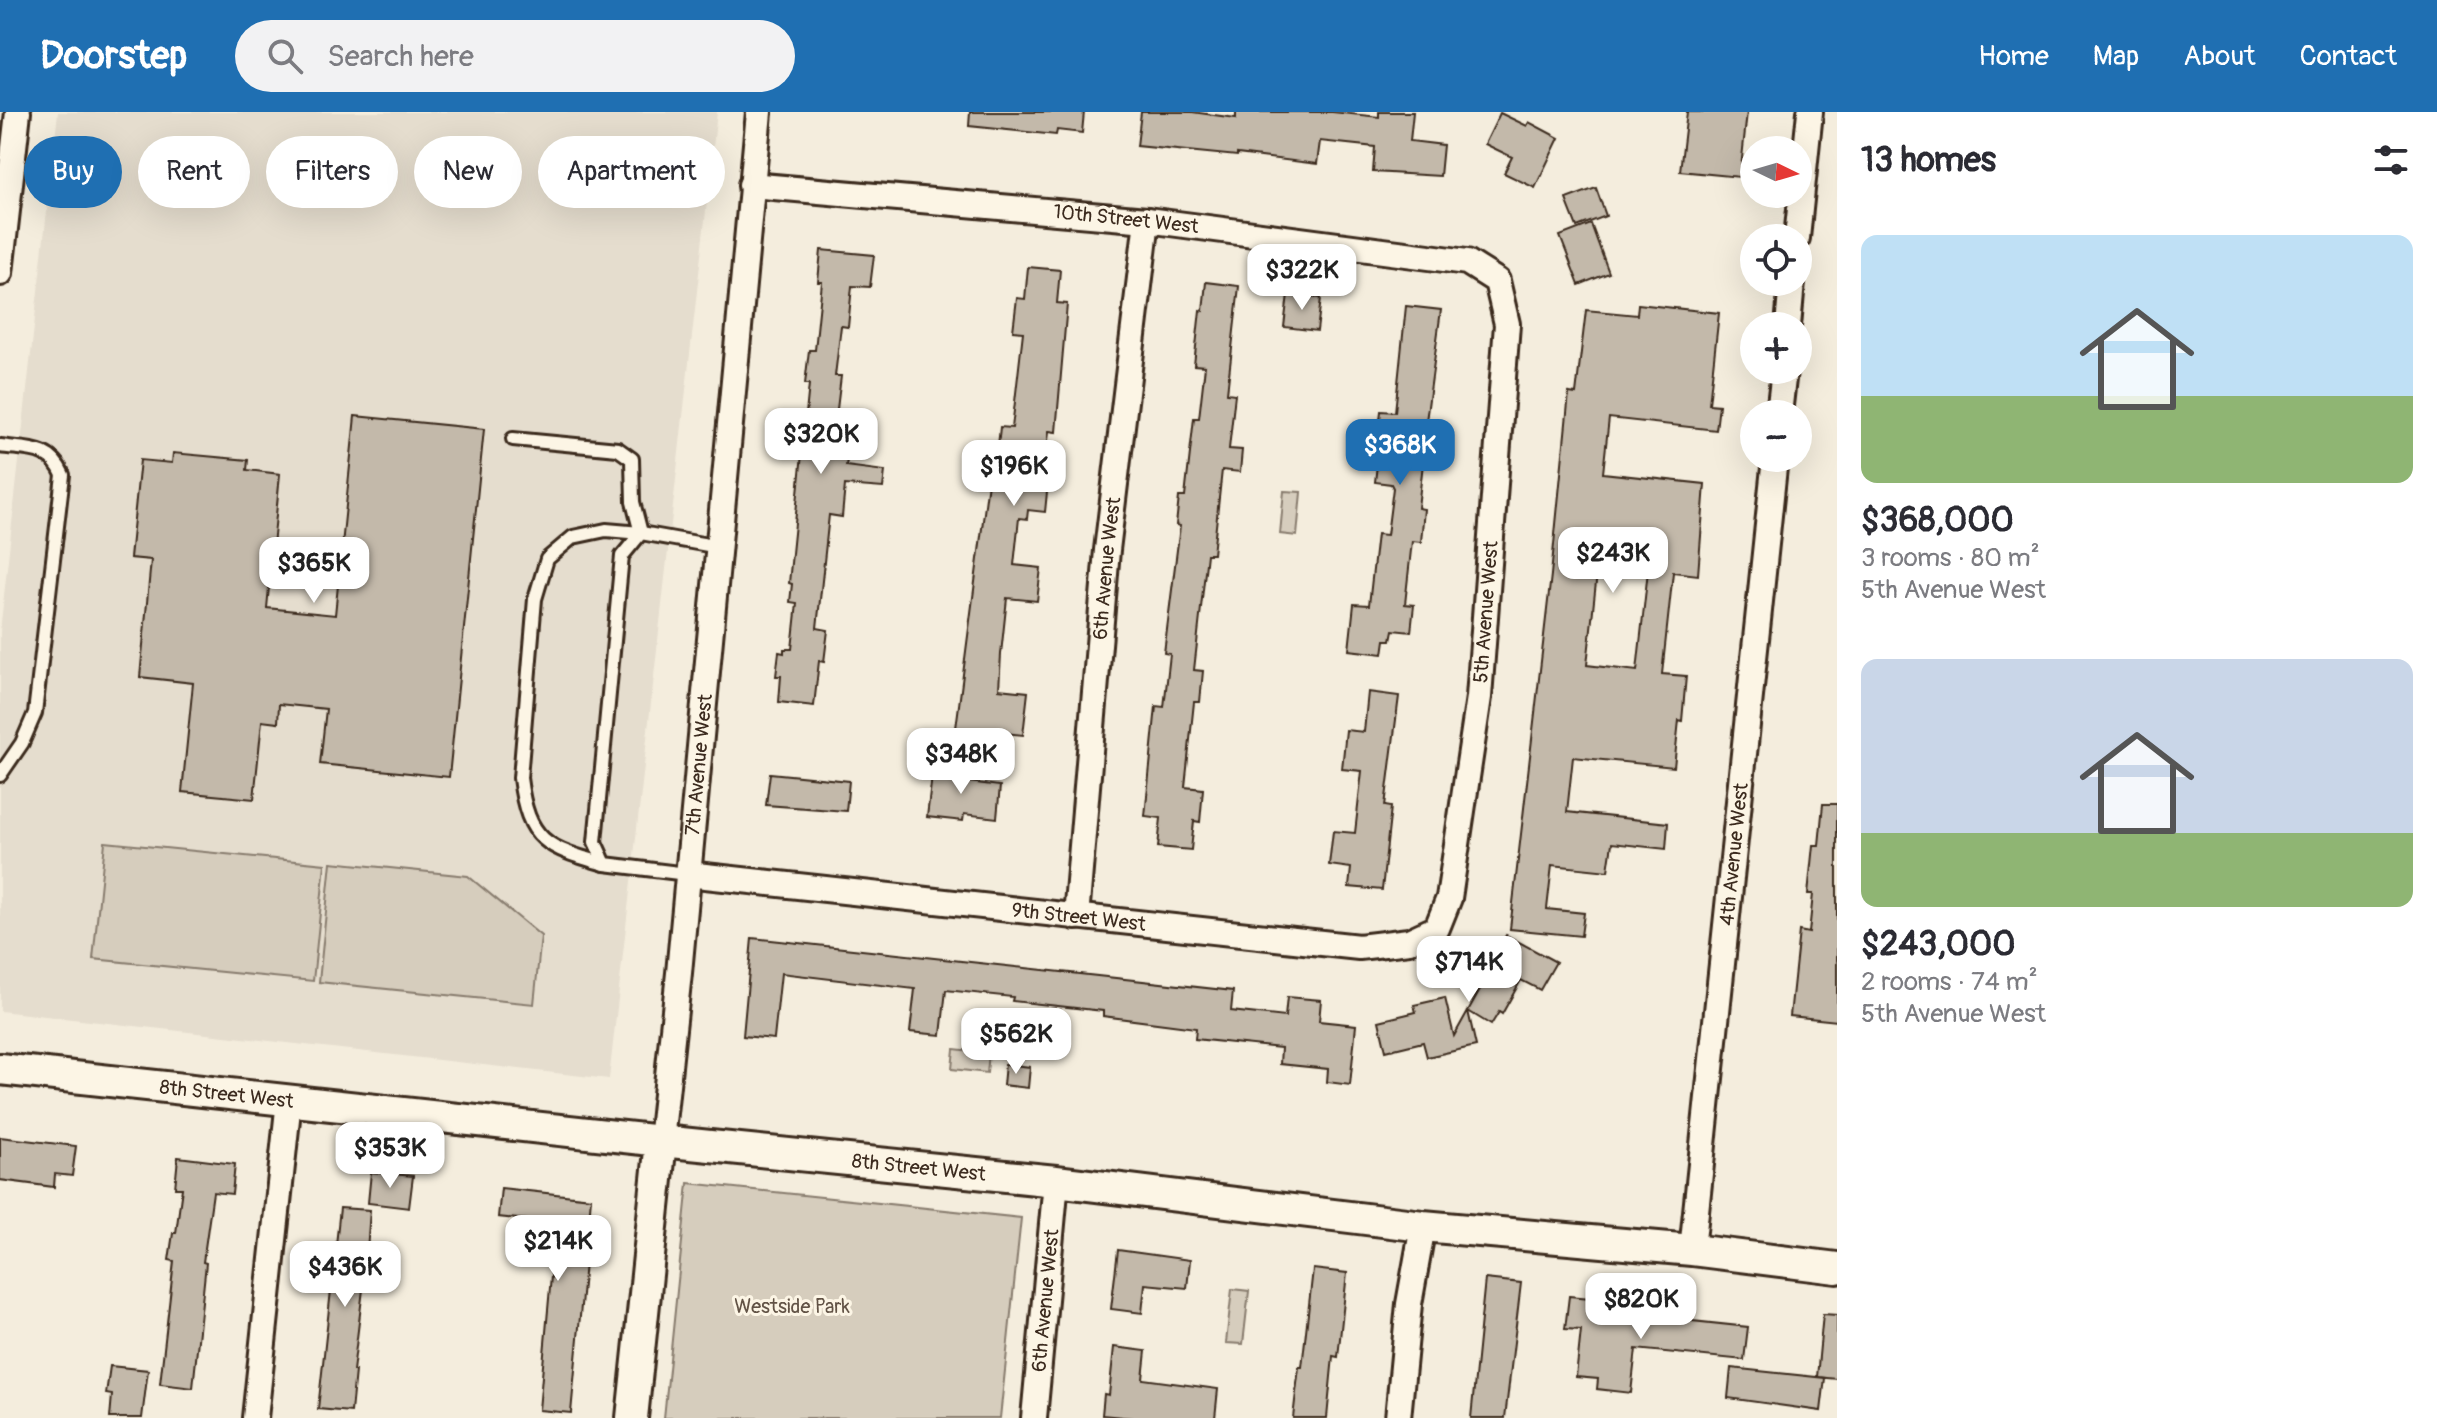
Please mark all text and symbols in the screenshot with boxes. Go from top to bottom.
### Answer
search box [235,20,795,92]
text: Doorstep [40,32,187,80]
icon: search [263,34,307,78]
text: Search here [327,38,474,75]
text: Home [1978,39,2049,74]
text: Map [2093,39,2139,74]
text: About [2183,39,2256,74]
text: Contact [2300,39,2397,74]
chip: Buy [24,136,122,208]
chip: Rent [138,136,250,208]
chip: Filters [266,136,398,208]
chip: New [414,136,522,208]
chip: Apartment [538,136,725,208]
north arrow [1740,136,1812,208]
map controls [1740,136,1812,472]
icon: filters [2369,138,2413,182]
text: 13 homes [1861,139,1996,182]
street label: 10th Street West [1052,199,1201,239]
button: locate [1740,224,1812,296]
pin: $322K [1246,244,1358,312]
text: $322K [1265,254,1339,286]
icon: home [2065,287,2209,431]
button: + [1740,312,1812,384]
button: − [1740,400,1812,472]
pin: $320K [765,408,877,476]
text: $320K [783,418,859,450]
pin: $368K [1344,419,1456,487]
text: $368K [1364,429,1436,461]
pin: $196K [958,440,1070,508]
text: $196K [980,450,1048,482]
street label: 6th Avenue West [1087,495,1126,641]
text: $368,000 [1861,499,2014,542]
pin: $243K [1557,527,1669,595]
pin: $365K [258,537,370,605]
text: $243K [1576,537,1650,569]
street label: 5th Avenue West [1468,539,1503,684]
text: 3 rooms · 80 m² [1861,542,2040,574]
text: $365K [277,547,351,579]
text: 5th Avenue West [1861,574,2046,606]
street label: 7th Avenue West [679,692,717,837]
icon: home [2065,711,2209,855]
pin: $348K [905,728,1017,796]
text: $348K [925,738,997,770]
street label: 4th Avenue West [1714,781,1753,927]
street label: 9th Street West [1010,897,1148,936]
text: $243,000 [1861,923,2015,966]
pin: $714K [1413,936,1525,1004]
text: $714K [1435,946,1503,978]
text: 2 rooms · 74 m² [1861,966,2038,998]
text: 5th Avenue West [1861,998,2046,1030]
pin: $562K [960,1008,1072,1076]
text: $562K [979,1018,1053,1050]
street label: 8th Street West [158,1074,296,1114]
pin: $353K [334,1122,446,1190]
text: $353K [354,1132,426,1164]
street label: 8th Street West [851,1148,988,1186]
pin: $214K [502,1215,614,1283]
text: $214K [523,1225,593,1257]
street label: 6th Avenue West [1026,1227,1064,1373]
pin: $436K [289,1241,401,1309]
text: $436K [308,1251,382,1283]
pin: $820K [1585,1273,1697,1341]
text: $820K [1603,1283,1679,1315]
park label: Westside Park [734,1294,850,1319]

